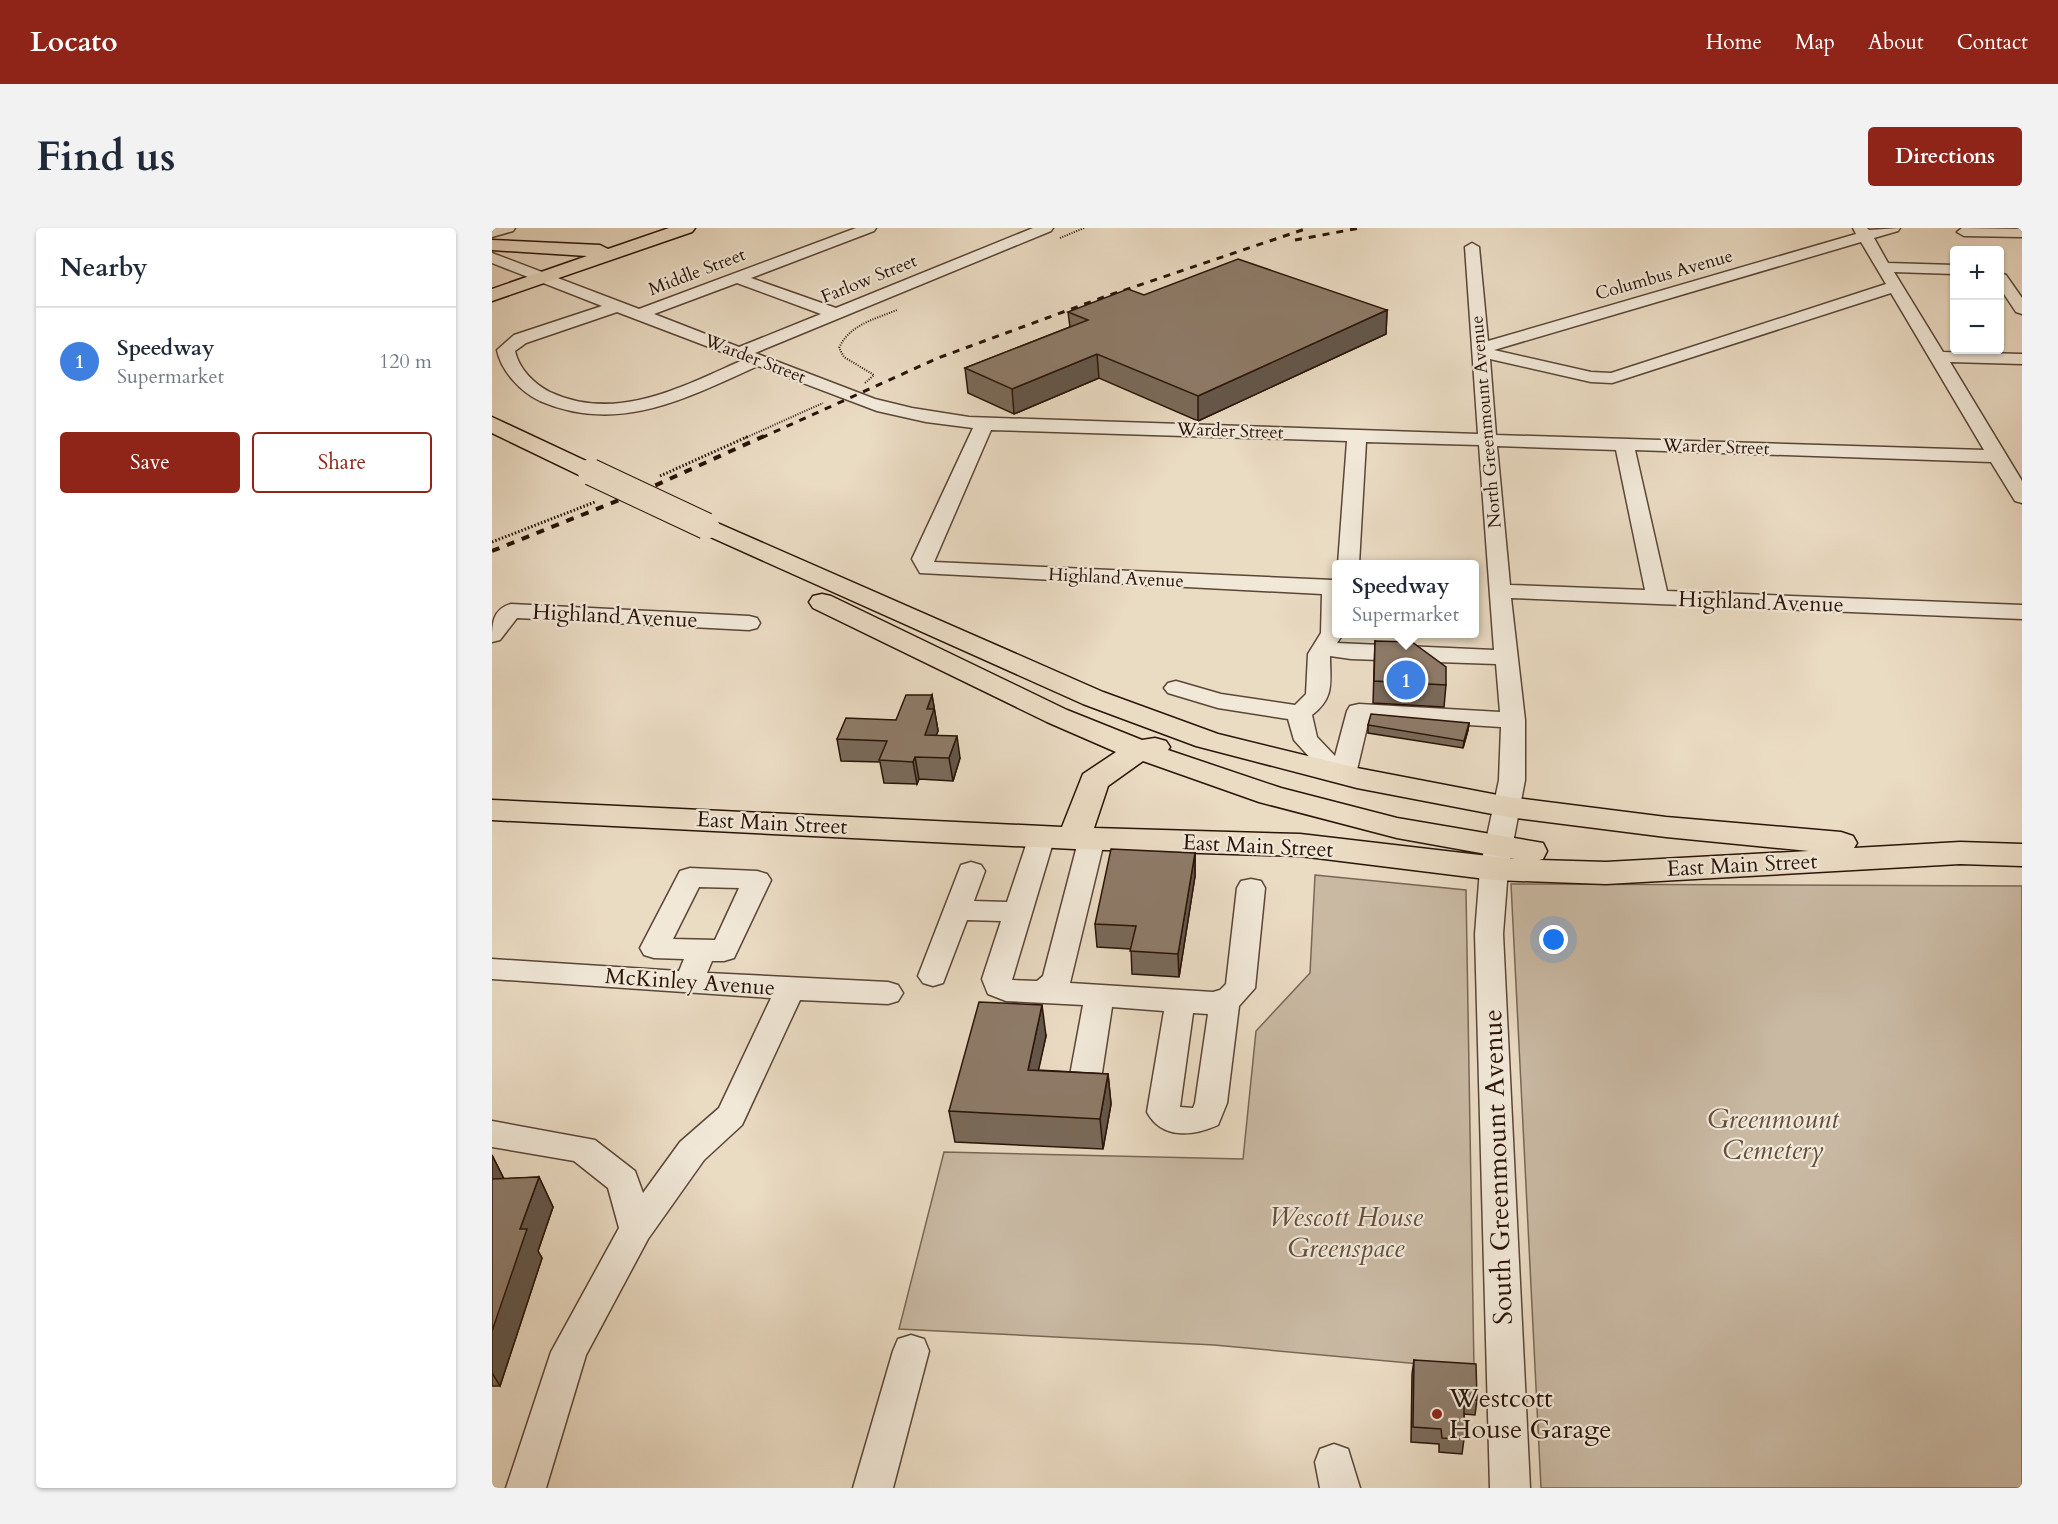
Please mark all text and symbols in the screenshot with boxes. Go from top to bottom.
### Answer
text: Locato [30,23,118,61]
text: Home [1706,28,1762,57]
text: Map [1795,28,1835,57]
text: About [1868,28,1924,57]
text: Contact [1957,28,2028,57]
button: Directions [1868,127,2022,186]
text: Find us [36,128,176,185]
street label: Middle Street [645,242,749,302]
street label: Columbus Avenue [1592,243,1736,307]
map controls [1950,246,2004,354]
button: + [1950,246,2004,300]
street label: Farlow Street [817,248,921,310]
text: Nearby [60,250,148,285]
button: − [1950,300,2004,354]
street label: North Greenmount Avenue [1464,315,1508,529]
street label: Warder Street [700,328,810,390]
text: Speedway [117,333,214,363]
text: 1 [74,348,85,375]
text: 120 m [379,348,432,375]
text: Supermarket [117,363,224,390]
street label: Warder Street [1175,417,1284,445]
button: Save [60,432,240,493]
button: Share [252,432,432,493]
street label: Warder Street [1661,433,1770,461]
popup [1332,560,1479,638]
street label: Highland Avenue [1048,562,1184,594]
text: Speedway [1352,571,1449,601]
street label: Highland Avenue [1678,584,1844,620]
street label: Highland Avenue [532,597,698,635]
text: Supermarket [1352,601,1459,628]
pin: 1 [1386,658,1426,702]
street label: East Main Street [696,804,848,842]
street label: East Main Street [1182,827,1334,865]
street label: East Main Street [1666,846,1818,884]
your location [1539,925,1568,954]
street label: McKinley Avenue [604,961,776,1003]
street label: South Greenmount Avenue [1474,1009,1522,1325]
park label: Greenmount Cemetery [1707,1101,1840,1169]
park label: Wescott House Greenspace [1269,1199,1423,1267]
place label: Westcott House Garage [1448,1380,1611,1448]
marker: Westcott House Garage [1430,1407,1444,1421]

